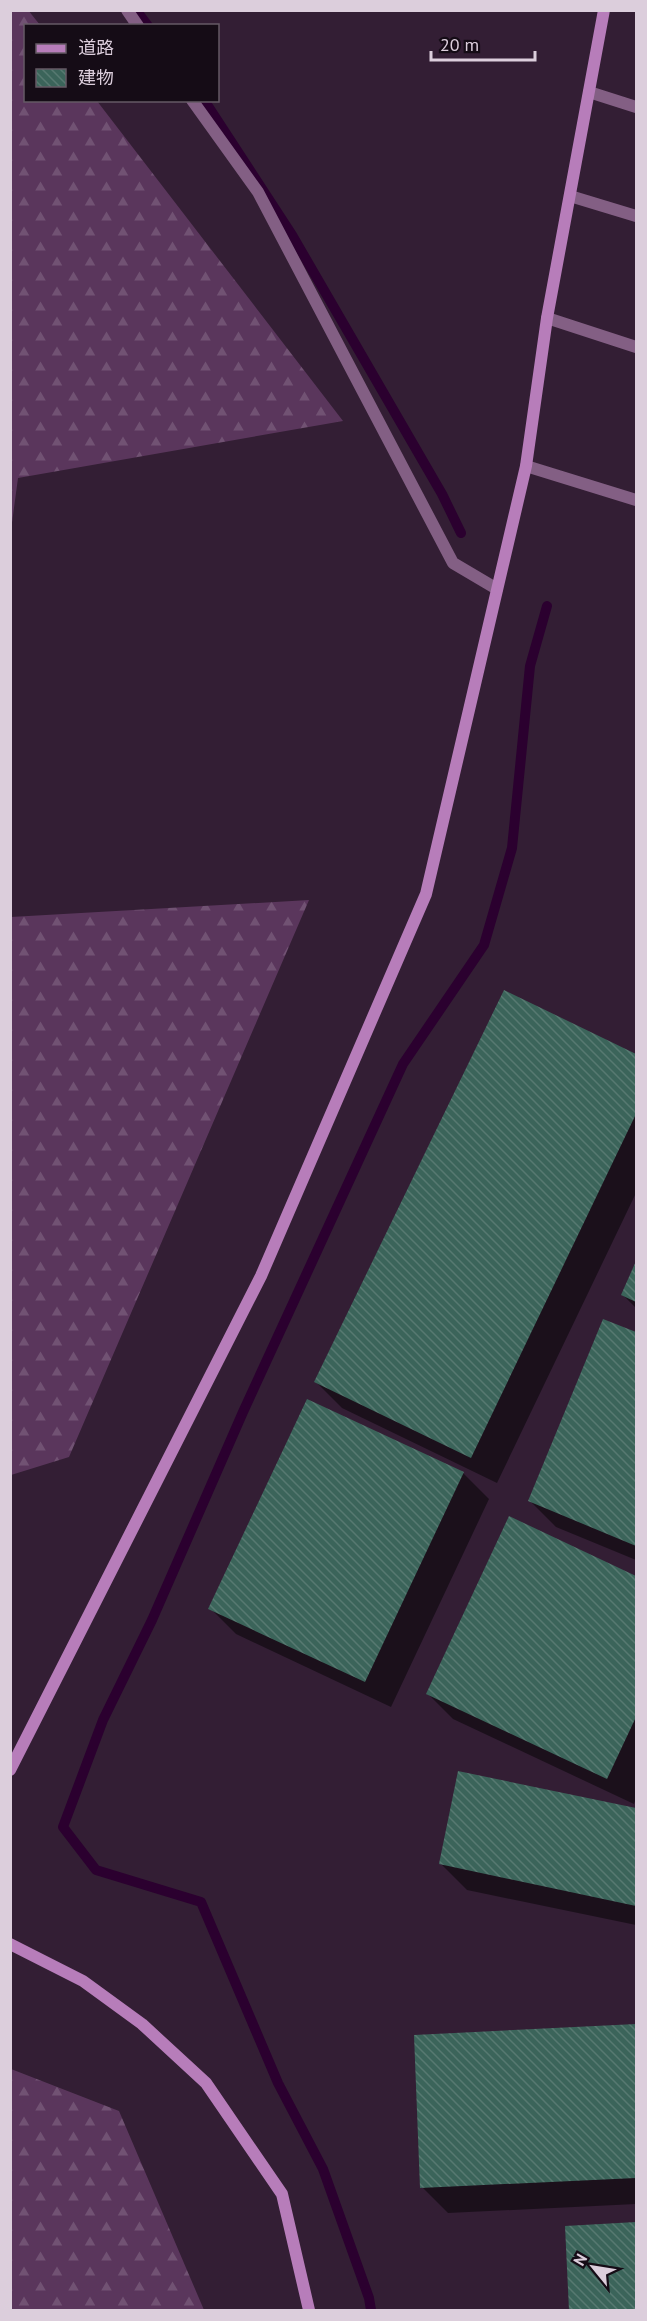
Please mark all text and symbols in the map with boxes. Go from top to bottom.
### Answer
legend [24,24,219,102]
scale bar [431,24,534,62]
text: 20 m [440,33,479,56]
text: 道路 [78,36,114,59]
text: 建物 [78,66,114,89]
north arrow [563,2237,623,2297]
text: N [569,2250,591,2269]

